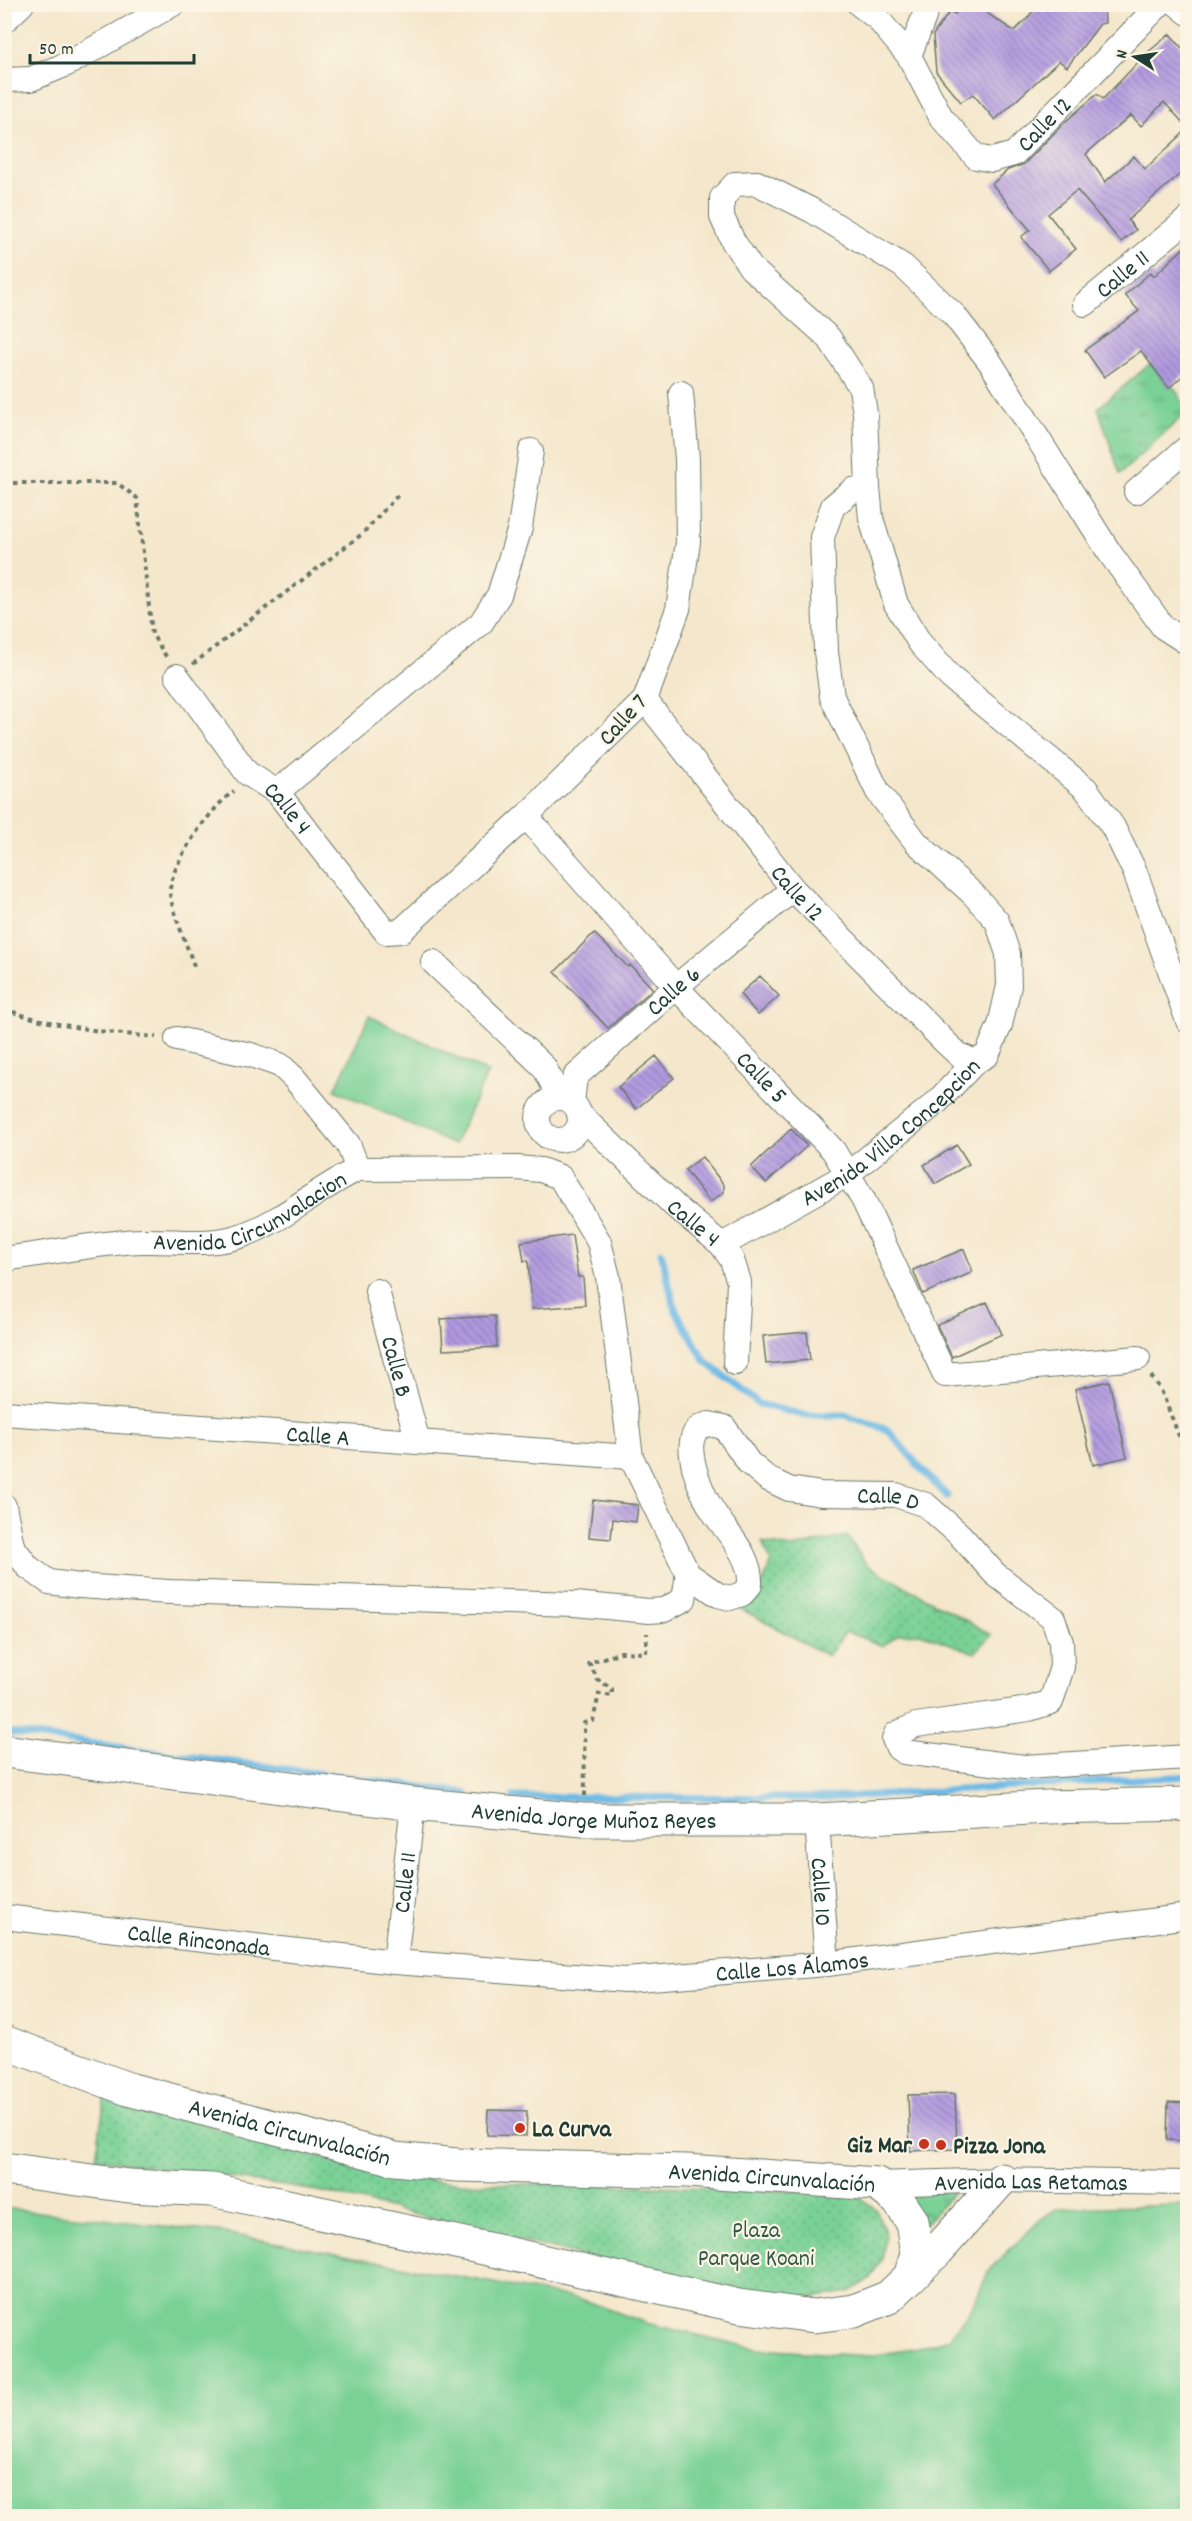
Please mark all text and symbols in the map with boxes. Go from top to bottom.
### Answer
scale bar [30,27,194,65]
north arrow [1105,27,1165,87]
text: 50 m [39,38,74,63]
text: N [1111,48,1135,61]
street label: Calle 12 [1010,90,1081,161]
street label: Calle 11 [1090,243,1158,308]
street label: Calle 7 [592,687,657,755]
street label: Calle 4 [257,774,318,843]
street label: Calle 12 [760,859,831,931]
street label: Calle 6 [640,959,709,1026]
street label: Calle 5 [727,1045,794,1113]
street label: Avenida Villa Concepcion [796,1052,990,1217]
street label: Avenida Circunvalacion [153,1164,354,1262]
street label: Calle 4 [657,1192,726,1257]
street label: Calle B [370,1333,419,1401]
street label: Calle A [285,1419,351,1457]
street label: Calle D [857,1480,923,1522]
street label: Avenida Jorge Muñoz Reyes [470,1796,717,1840]
street label: Calle 11 [387,1851,427,1915]
street label: Calle 10 [800,1856,838,1928]
street label: Calle Rinconada [125,1917,272,1968]
street label: Calle Los Álamos [715,1945,871,1993]
street label: Avenida Circunvalación [184,2092,394,2177]
place label: La Curva [532,2114,612,2148]
marker: La Curva [513,2121,527,2135]
place label: Giz Mar [847,2130,913,2164]
place label: Pizza Jona [953,2131,1046,2165]
marker: Giz Mar [917,2137,931,2151]
marker: Pizza Jona [934,2138,948,2152]
street label: Avenida Circunvalación [668,2157,876,2204]
street label: Avenida Las Retamas [933,2166,1128,2202]
park label: Plaza Parque Koani [698,2215,814,2277]

